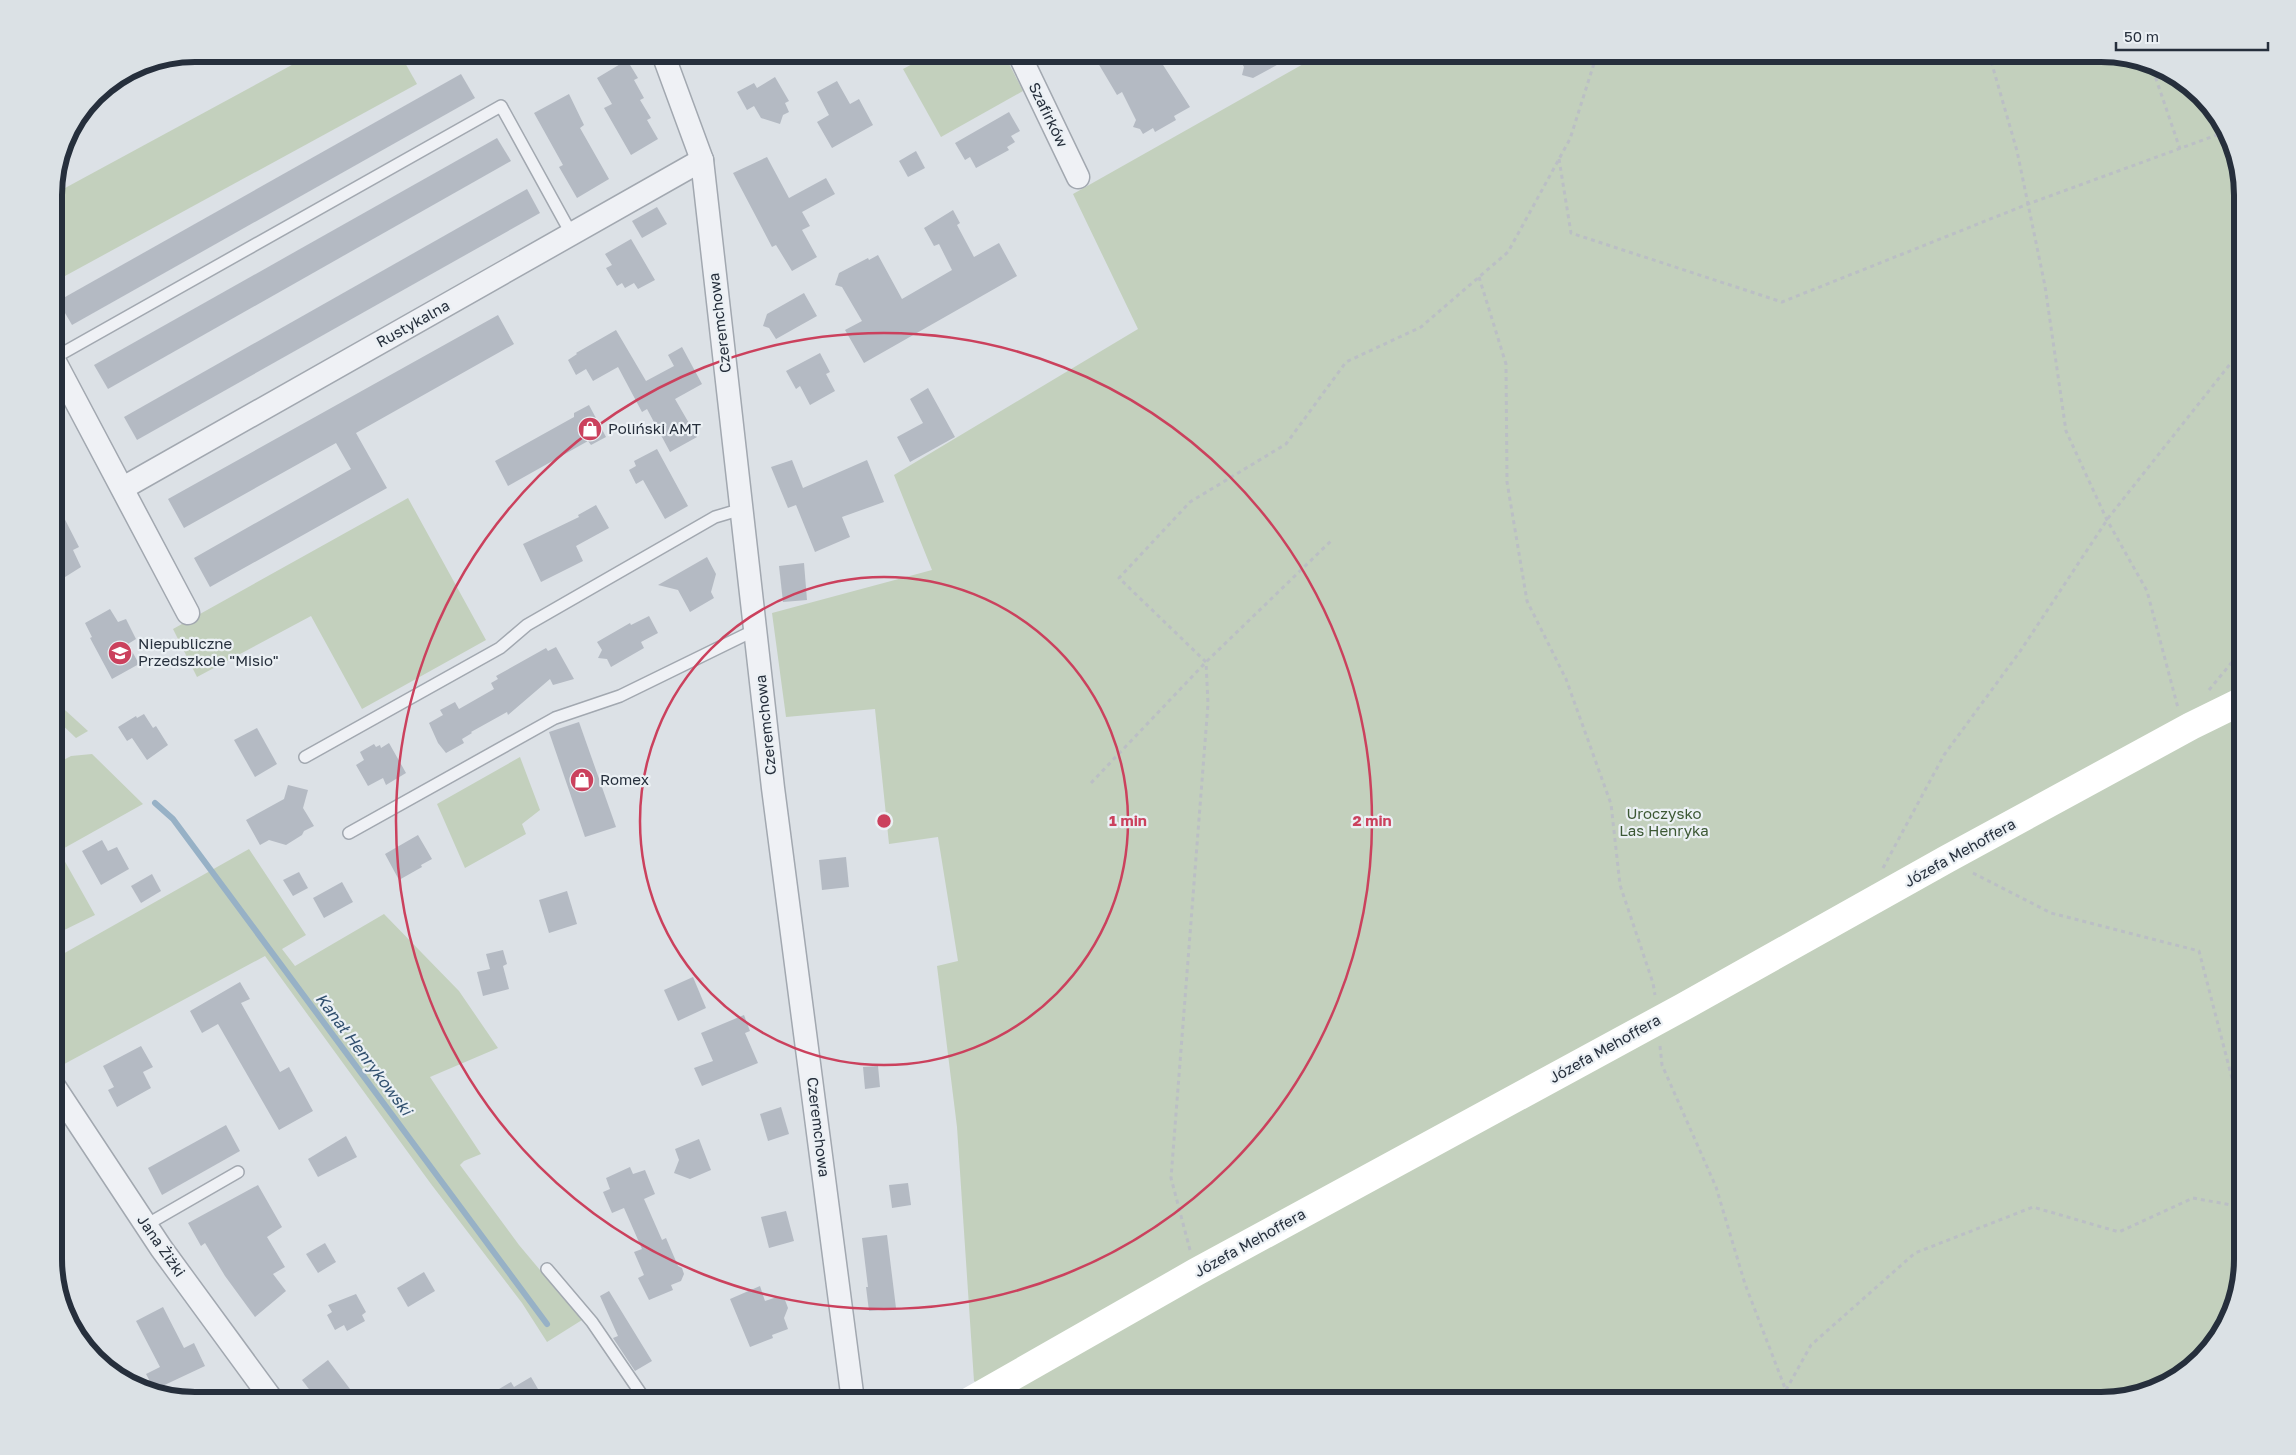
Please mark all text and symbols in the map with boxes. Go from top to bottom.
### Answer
scale bar [2116,20,2268,52]
text: 50 m [2124,27,2159,45]
street label: Szafirków [1025,79,1072,150]
street label: Czeremchowa [704,272,734,374]
street label: Rustykalna [373,296,452,351]
shop icon: Poliński AMT [577,416,603,442]
place label: Poliński AMT [608,419,701,437]
place label: Niepubliczne Przedszkole "Misio" [138,634,279,669]
school or university icon: Niepubliczne Przedszkole "Misio" [107,640,133,666]
street label: Czeremchowa [751,674,779,776]
shop icon: Romex [569,767,595,793]
place label: Romex [600,770,649,788]
park label: Uroczysko Las Henryka [1619,804,1709,839]
text: 1 min [1109,811,1147,829]
text: 2 min [1352,811,1392,829]
centre of rings [875,812,893,830]
street label: Józefa Mehoffera [1901,814,2018,890]
water label: Kanał Henrykowski [311,989,418,1121]
street label: Józefa Mehoffera [1546,1010,1663,1086]
street label: Czeremchowa [804,1076,834,1178]
street label: Józefa Mehoffera [1191,1204,1308,1280]
street label: Jana Żiżki [134,1211,190,1280]

